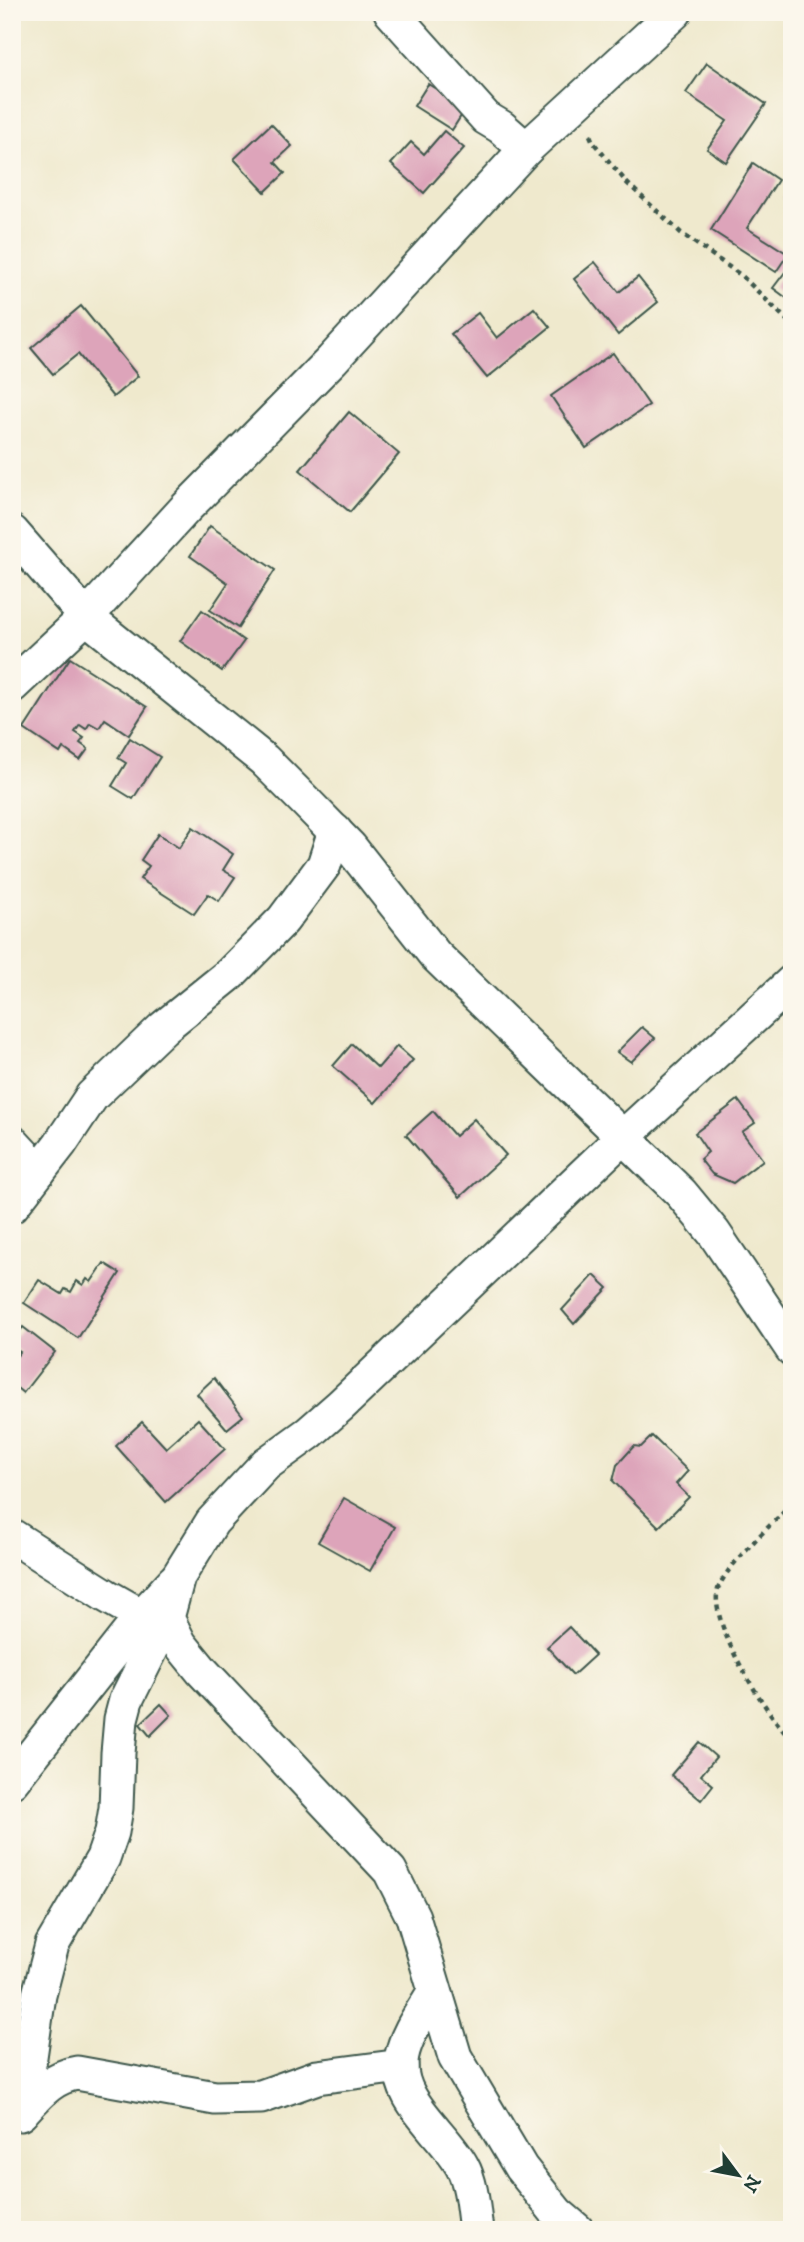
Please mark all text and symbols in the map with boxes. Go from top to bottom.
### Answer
north arrow [702,2140,772,2210]
text: N [737,2171,765,2196]

